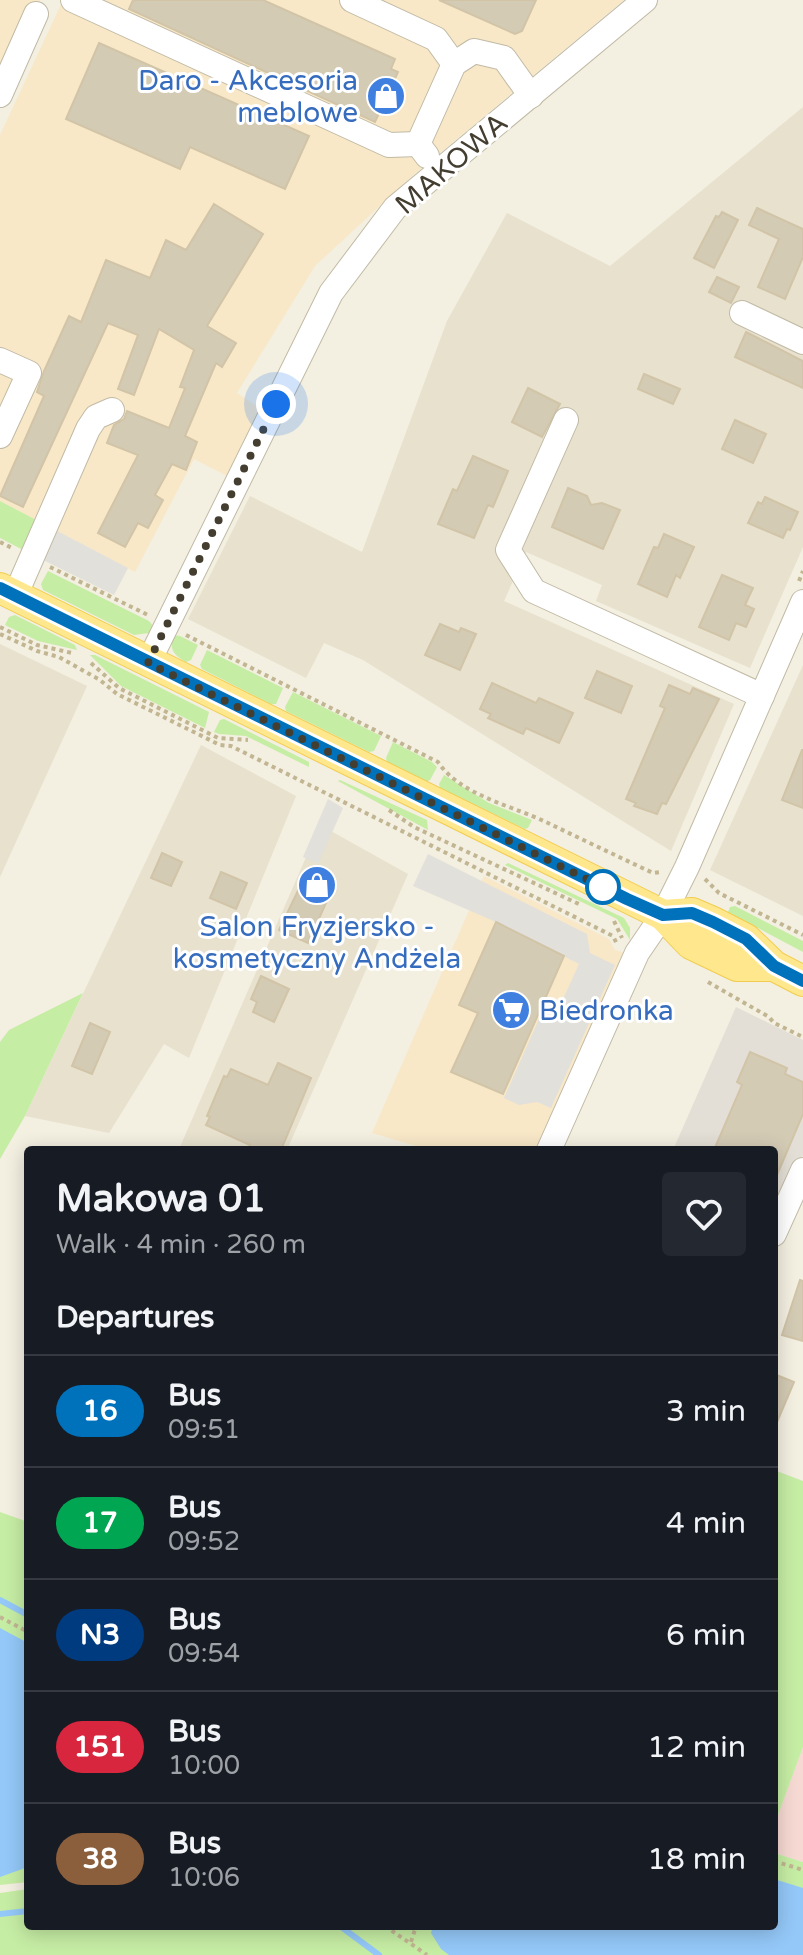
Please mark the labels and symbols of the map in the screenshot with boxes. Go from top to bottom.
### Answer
place label: Daro - Akcesoria meblowe [138,64,358,130]
shop icon: Daro - Akcesoria meblowe [365,75,407,117]
street label: MAKOWA [389,106,515,222]
your location [256,384,296,424]
shop icon: Salon Fryzjersko - kosmetyczny Andżela [296,864,338,906]
unlabelled marker [586,870,620,904]
place label: Salon Fryzjersko - kosmetyczny Andżela [173,910,461,976]
supermarket icon: Biedronka [490,989,532,1031]
place label: Biedronka [539,994,674,1028]

